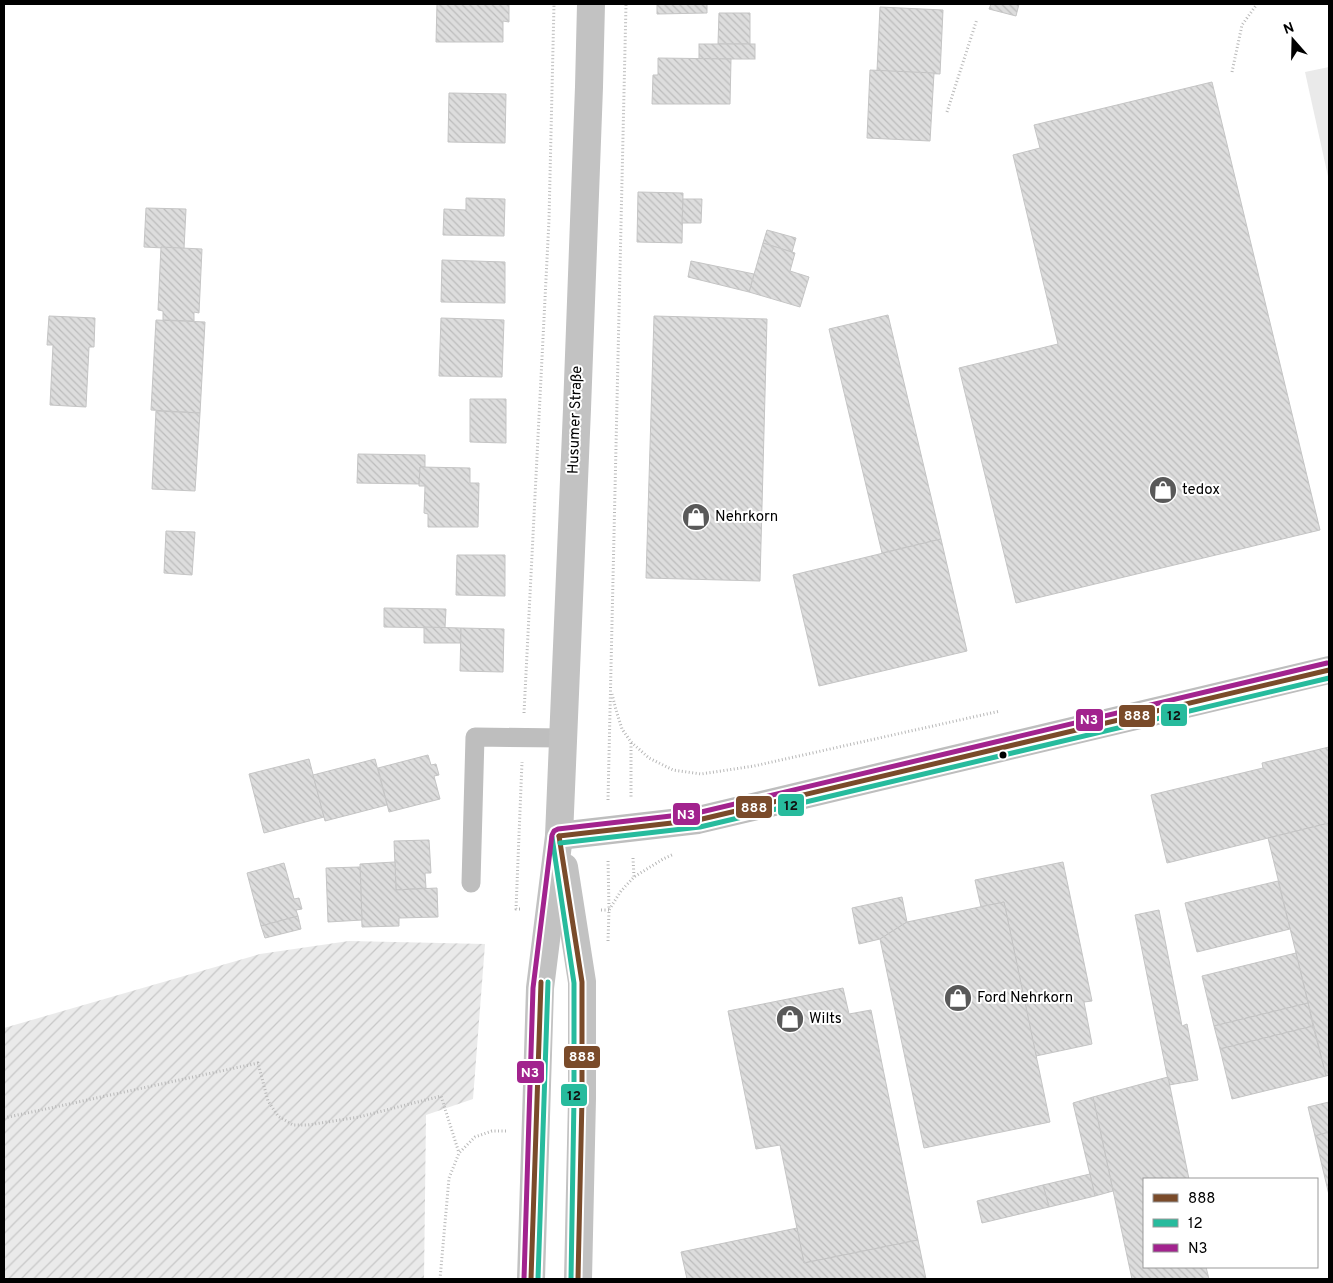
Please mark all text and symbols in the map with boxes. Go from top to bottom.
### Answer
north arrow [1268,15,1318,65]
text: N [1281,19,1297,39]
street label: Husumer Straße [565,365,587,475]
shop icon: tedox [1148,475,1178,505]
place label: tedox [1182,481,1220,500]
shop icon: Nehrkorn [681,502,711,532]
place label: Nehrkorn [715,508,778,527]
line badge: 12 [1160,703,1188,727]
line badge: 888 [1118,704,1156,728]
line badge: N3 [1075,708,1104,732]
text: 888 [1124,708,1150,725]
text: 12 [1167,708,1181,725]
text: N3 [1080,712,1098,729]
unlabelled marker [998,750,1008,760]
line badge: 12 [777,793,805,817]
line badge: 888 [735,795,773,819]
text: 12 [784,798,798,815]
text: 888 [741,800,767,817]
line badge: N3 [672,802,701,826]
text: N3 [677,807,695,824]
shop icon: Ford Nehrkorn [943,983,973,1013]
place label: Ford Nehrkorn [977,989,1073,1008]
shop icon: Wilts [775,1004,805,1034]
place label: Wilts [809,1010,842,1029]
line badge: 888 [563,1045,601,1069]
text: 888 [569,1049,595,1066]
line badge: N3 [516,1060,545,1084]
text: N3 [521,1065,539,1082]
line badge: 12 [560,1083,588,1107]
text: 12 [567,1088,581,1105]
legend [1143,1178,1318,1268]
text: 888 [1188,1190,1216,1209]
text: 12 [1188,1215,1203,1234]
text: N3 [1188,1240,1208,1259]

